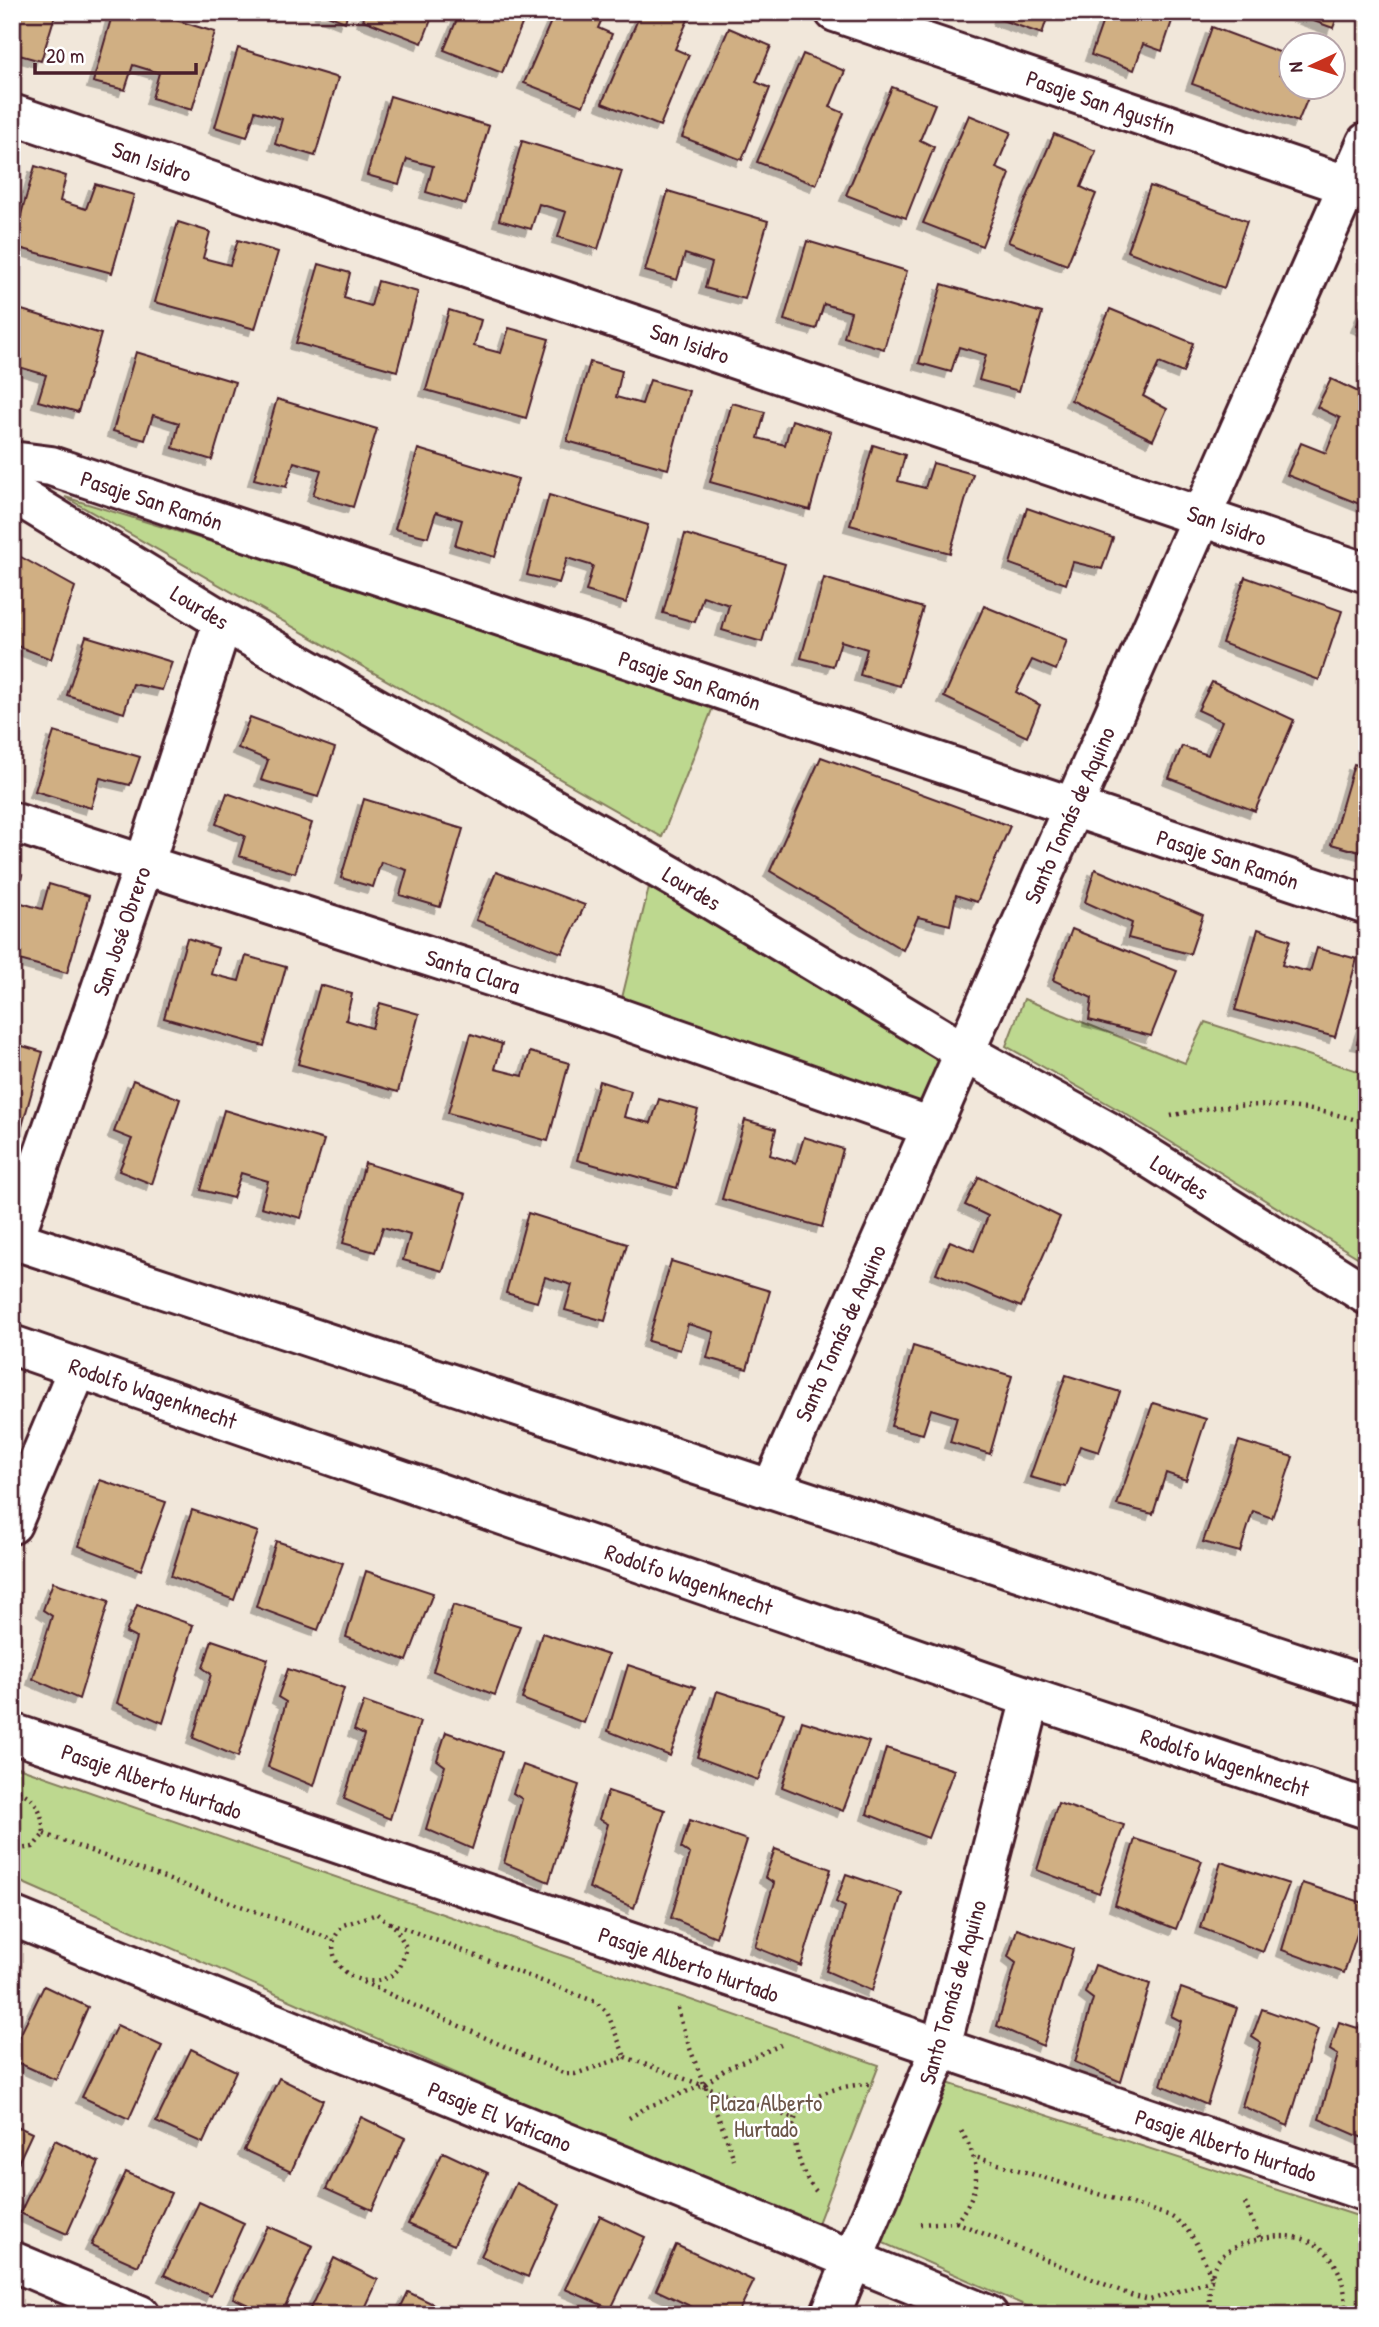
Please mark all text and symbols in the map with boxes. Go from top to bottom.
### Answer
scale bar [35,32,196,76]
north arrow [1278,32,1348,102]
text: 20 m [46,41,84,70]
text: N [1282,61,1308,73]
street label: Pasaje San Agustín [1022,62,1180,142]
street label: San Isidro [108,133,196,189]
street label: San Isidro [646,315,734,371]
street label: Pasaje San Ramón [77,462,227,538]
street label: San Isidro [1183,497,1271,553]
street label: Lourdes [165,578,235,637]
street label: Pasaje San Ramón [615,642,765,718]
street label: Santo Tomás de Aquino [1016,722,1122,908]
street label: Pasaje San Ramón [1153,821,1303,897]
street label: Lourdes [657,859,727,918]
street label: San José Obrero [84,862,158,1000]
street label: Santa Clara [422,941,524,1001]
street label: Lourdes [1145,1147,1215,1207]
street label: Santo Tomás de Aquino [787,1240,893,1426]
street label: Rodolfo Wagenknecht [65,1350,242,1437]
street label: Rodolfo Wagenknecht [601,1536,778,1623]
street label: Rodolfo Wagenknecht [1137,1720,1314,1804]
street label: Pasaje Alberto Hurtado [58,1736,246,1826]
street label: Santo Tomás de Aquino [911,1896,993,2088]
street label: Pasaje Alberto Hurtado [595,1919,783,2009]
street label: Pasaje El Vaticano [424,2073,576,2159]
park label: Plaza Alberto Hurtado [710,2087,822,2144]
street label: Pasaje Alberto Hurtado [1131,2101,1321,2189]

